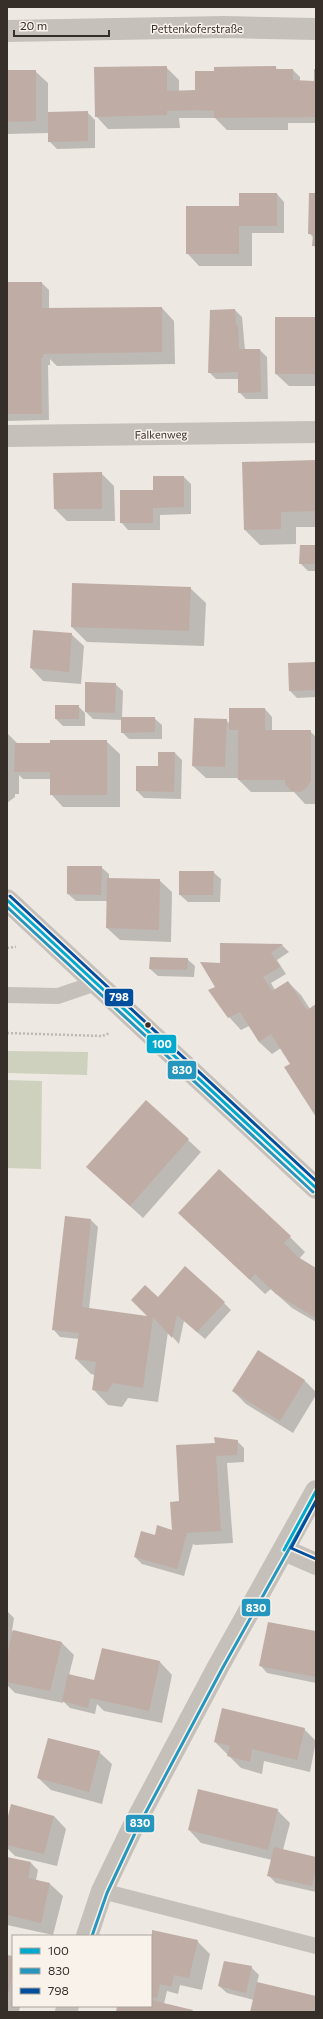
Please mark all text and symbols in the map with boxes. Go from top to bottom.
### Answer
scale bar [14,12,109,38]
text: 20 m [20,18,47,32]
street label: Pettenkoferstraße [151,22,243,35]
street label: Falkenweg [135,427,187,441]
line badge: 798 [104,988,134,1007]
text: 798 [109,990,129,1003]
unlabelled marker [143,1020,153,1030]
line badge: 100 [146,1034,177,1054]
text: 100 [152,1037,172,1050]
line badge: 830 [167,1060,197,1080]
text: 830 [172,1063,192,1076]
line badge: 830 [241,1598,271,1617]
text: 830 [246,1601,266,1614]
line badge: 830 [125,1814,155,1833]
text: 830 [130,1816,150,1829]
legend [12,1935,152,2007]
text: 100 [48,1943,69,1957]
text: 830 [48,1963,70,1977]
text: 798 [48,1983,69,1997]

